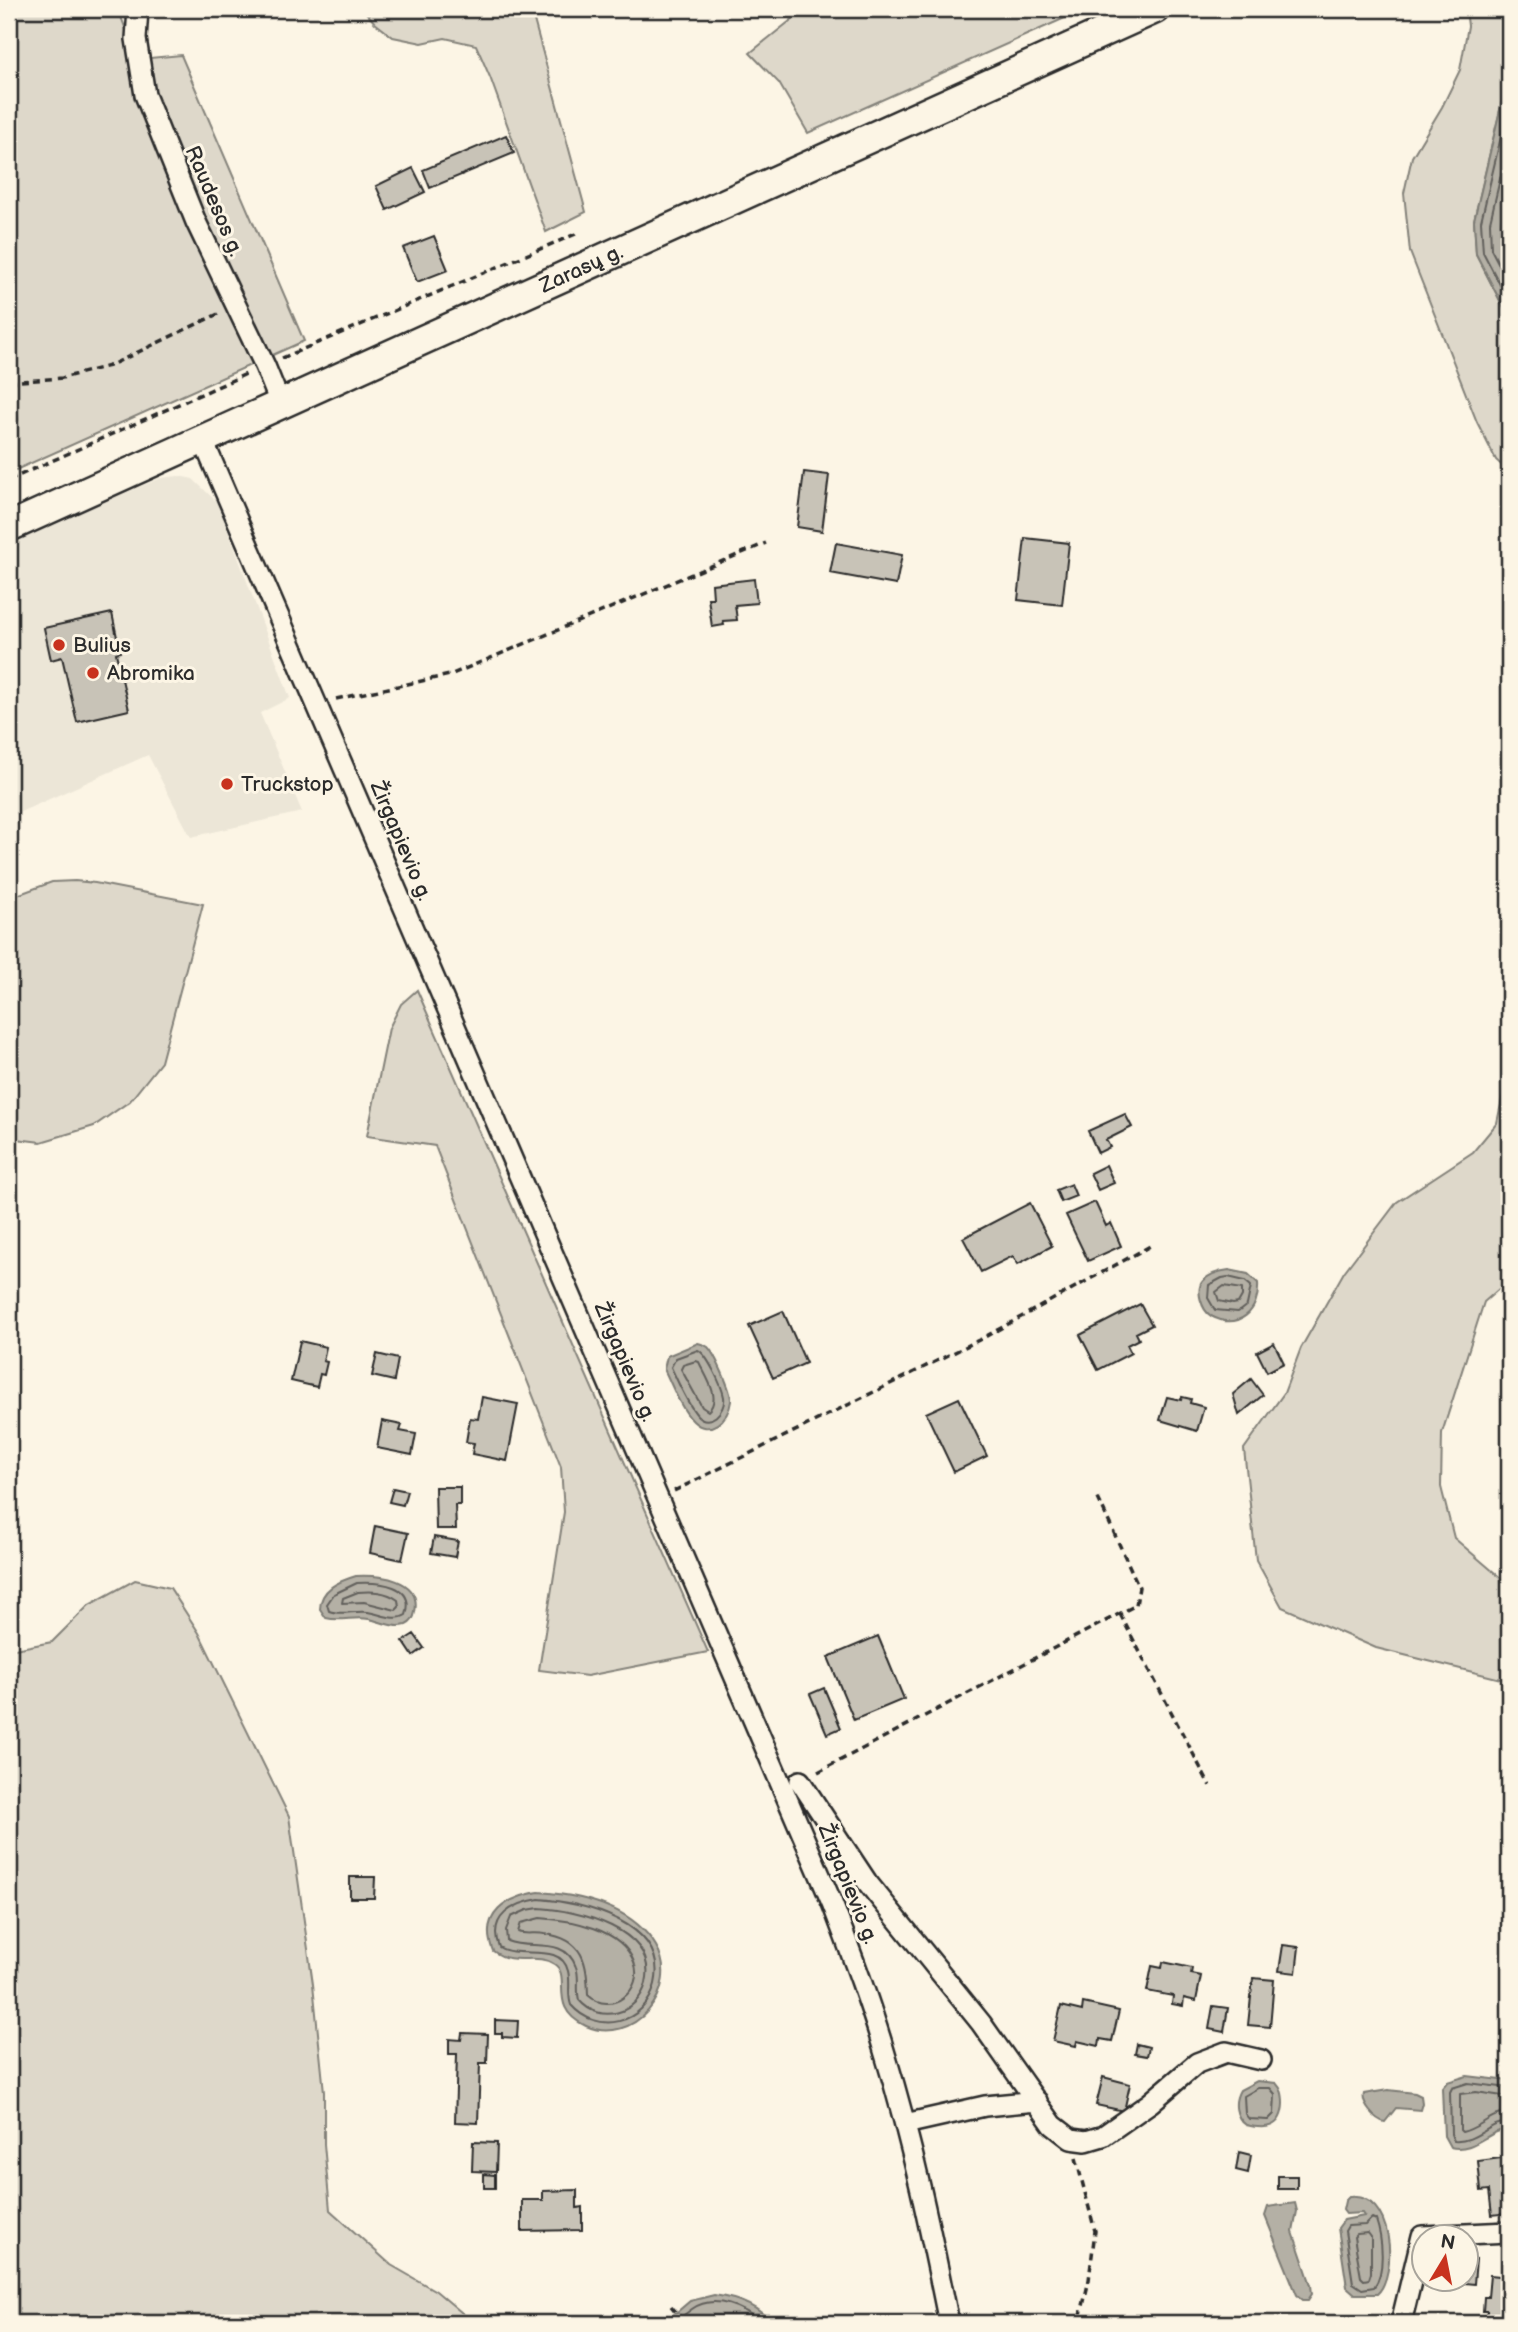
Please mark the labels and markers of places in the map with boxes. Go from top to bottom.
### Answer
place label: Bulius [73,633,131,658]
marker: Bulius [51,637,67,653]
place label: Abromika [107,661,195,686]
marker: Abromika [85,665,101,681]
place label: Truckstop [241,772,334,797]
marker: Truckstop [219,776,235,792]

